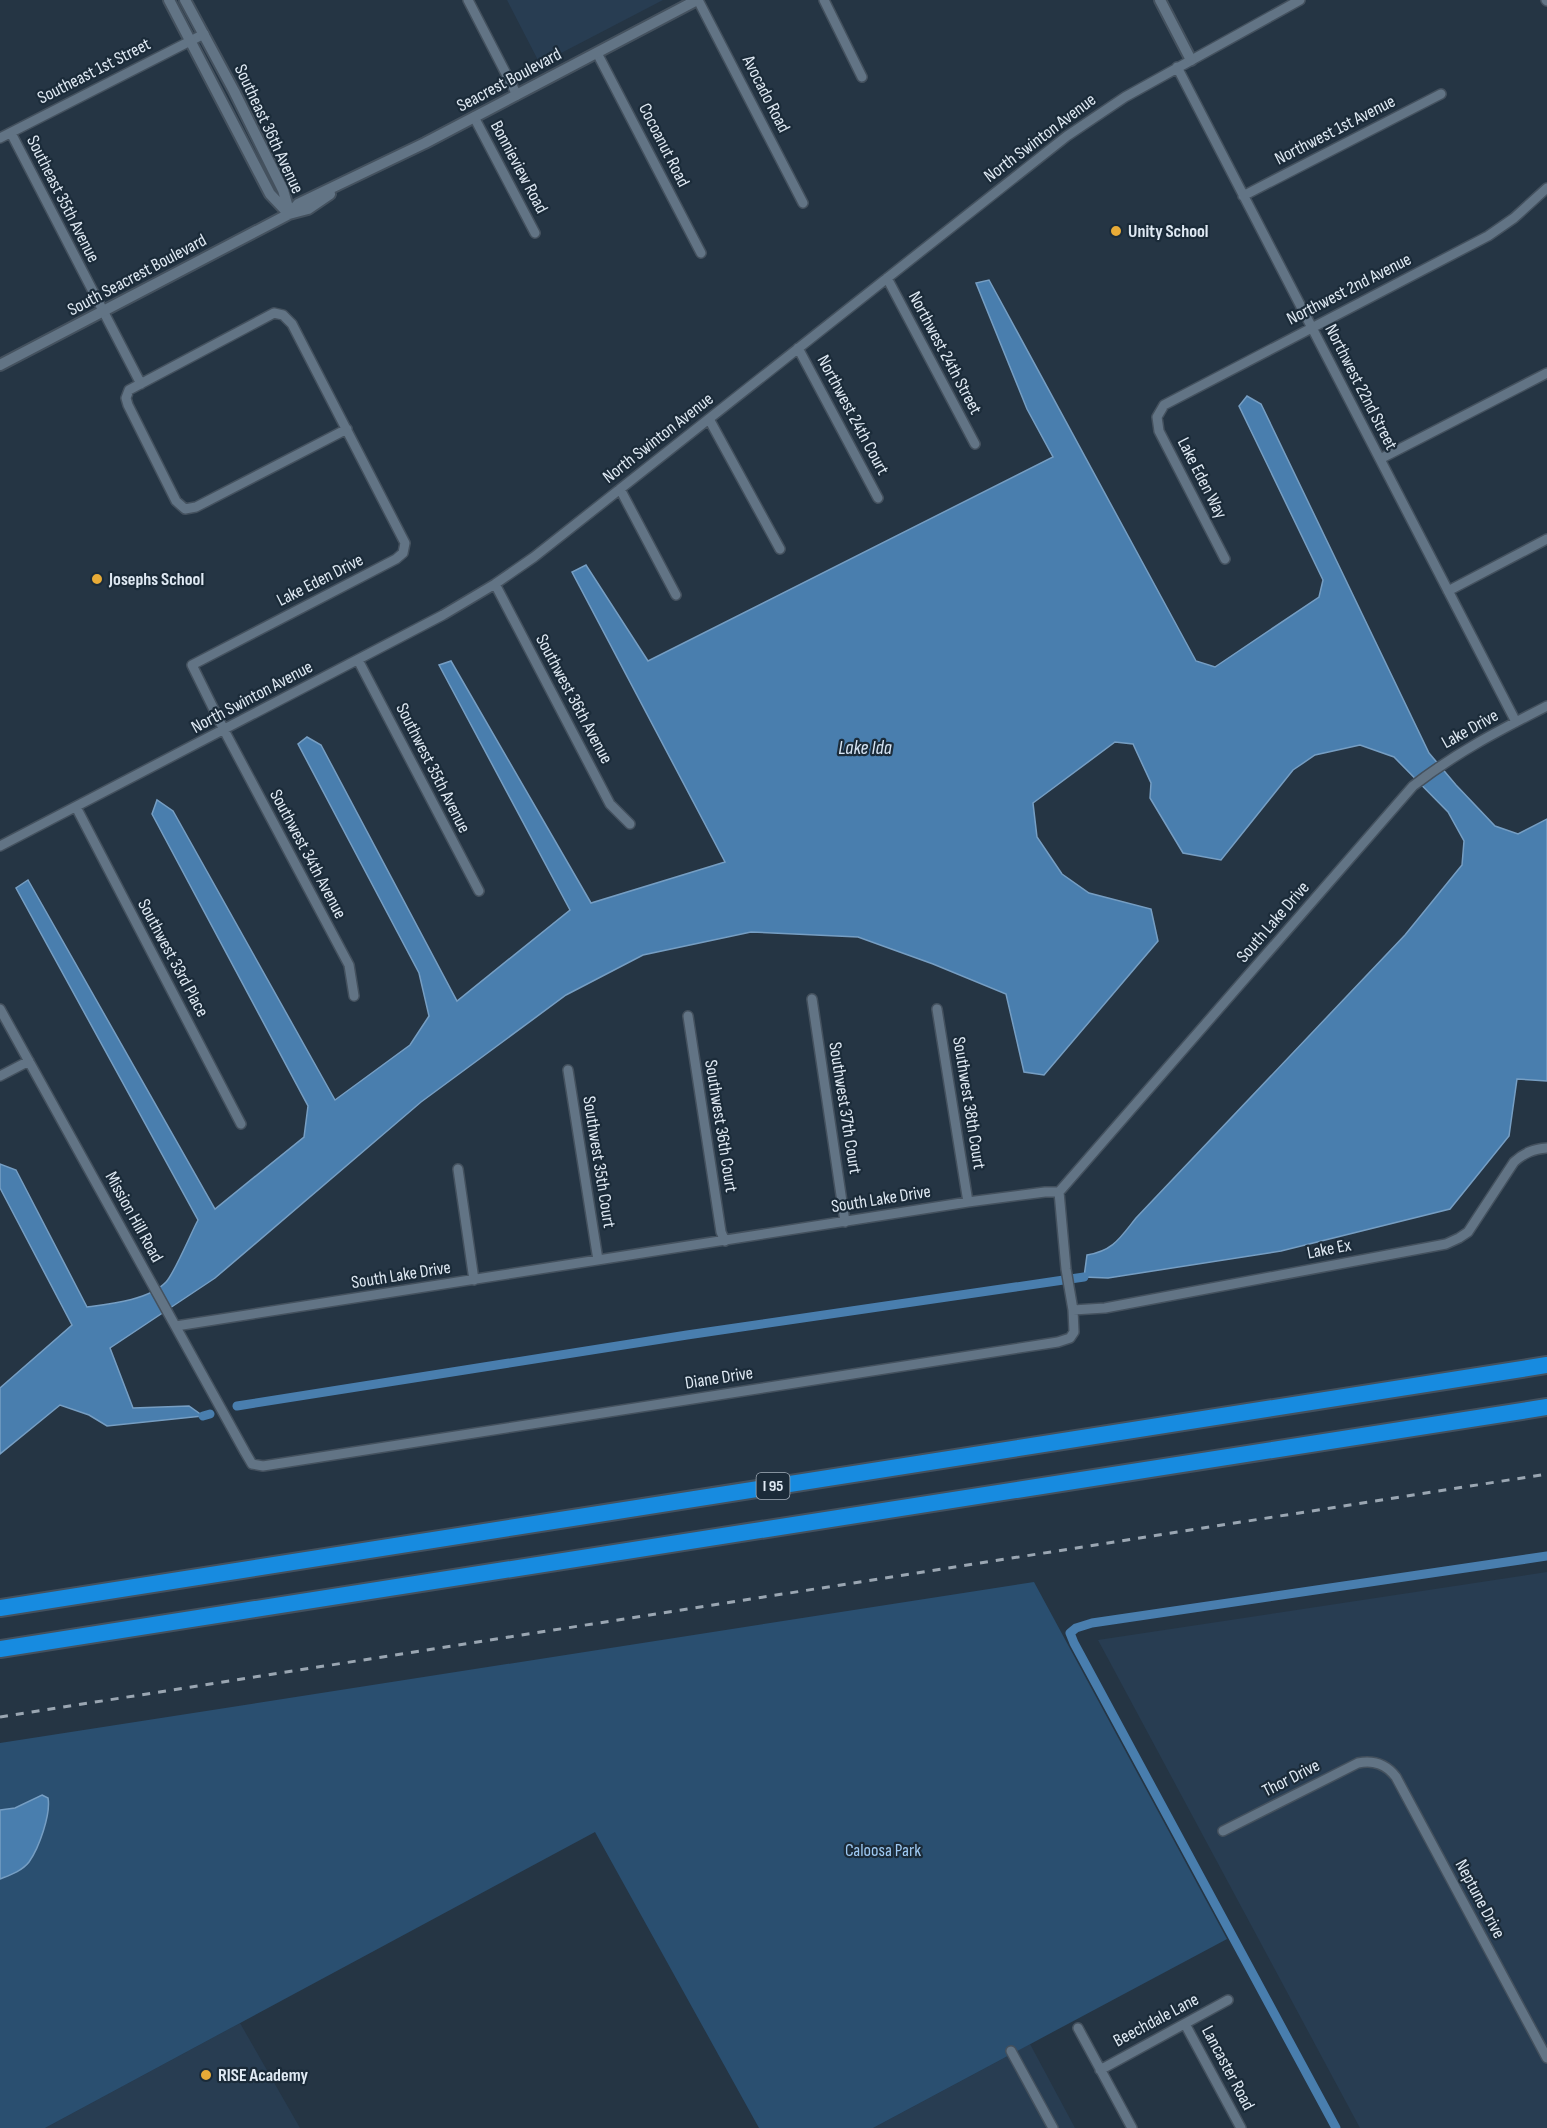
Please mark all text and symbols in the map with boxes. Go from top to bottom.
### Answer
street label: Southeast 1st Street [34,33,154,108]
street label: Seacrest Boulevard [453,44,565,116]
street label: Avocado Road [737,51,794,136]
street label: Southeast 36th Avenue [230,61,308,197]
street label: North Swinton Avenue [980,89,1100,187]
street label: Northwest 1st Avenue [1271,91,1399,169]
street label: Cocoanut Road [634,100,694,190]
street label: Bonnieview Road [486,117,552,217]
street label: Southeast 35th Avenue [22,132,104,266]
place label: Unity School [1128,221,1209,242]
marker: Unity School [1109,224,1123,238]
street label: South Seacrest Boulevard [64,230,210,320]
street label: Northwest 2nd Avenue [1283,249,1415,329]
street label: Northwest 24th Street [904,288,986,418]
street label: Northwest 22nd Street [1320,321,1402,454]
street label: Northwest 24th Court [813,352,894,479]
street label: North Swinton Avenue [599,388,717,488]
street label: Lake Eden Way [1173,434,1231,522]
street label: Lake Eden Drive [273,549,367,611]
place label: Josephs School [108,569,204,590]
marker: Josephs School [90,572,104,586]
street label: Southwest 36th Avenue [531,631,617,767]
street label: North Swinton Avenue [188,656,316,738]
street label: Southwest 35th Avenue [391,700,475,836]
street label: Lake Drive [1438,705,1502,753]
water label: Lake Ida [838,736,892,760]
street label: Southwest 34th Avenue [265,786,351,922]
street label: South Lake Drive [1232,877,1314,967]
street label: Southwest 33rd Place [133,895,213,1021]
street label: Southwest 38th Court [948,1035,990,1171]
street label: Southwest 37th Court [824,1040,866,1176]
street label: Southwest 36th Court [700,1058,742,1194]
street label: Southwest 35th Court [578,1095,620,1230]
street label: Mission Hill Road [101,1168,167,1266]
street label: South Lake Drive [830,1181,932,1217]
street label: Lake Ex [1305,1234,1353,1264]
street label: South Lake Drive [350,1257,452,1293]
street label: Diane Drive [684,1362,754,1394]
road number: I 95 [756,1473,790,1499]
street label: Thor Drive [1259,1755,1323,1801]
park label: Caloosa Park [845,1840,921,1861]
street label: Neptune Drive [1451,1856,1509,1942]
street label: Beechdale Lane [1110,1989,1202,2051]
street label: Lancaster Road [1197,2022,1259,2114]
place label: RISE Academy [218,2065,309,2086]
marker: RISE Academy [199,2068,213,2082]

